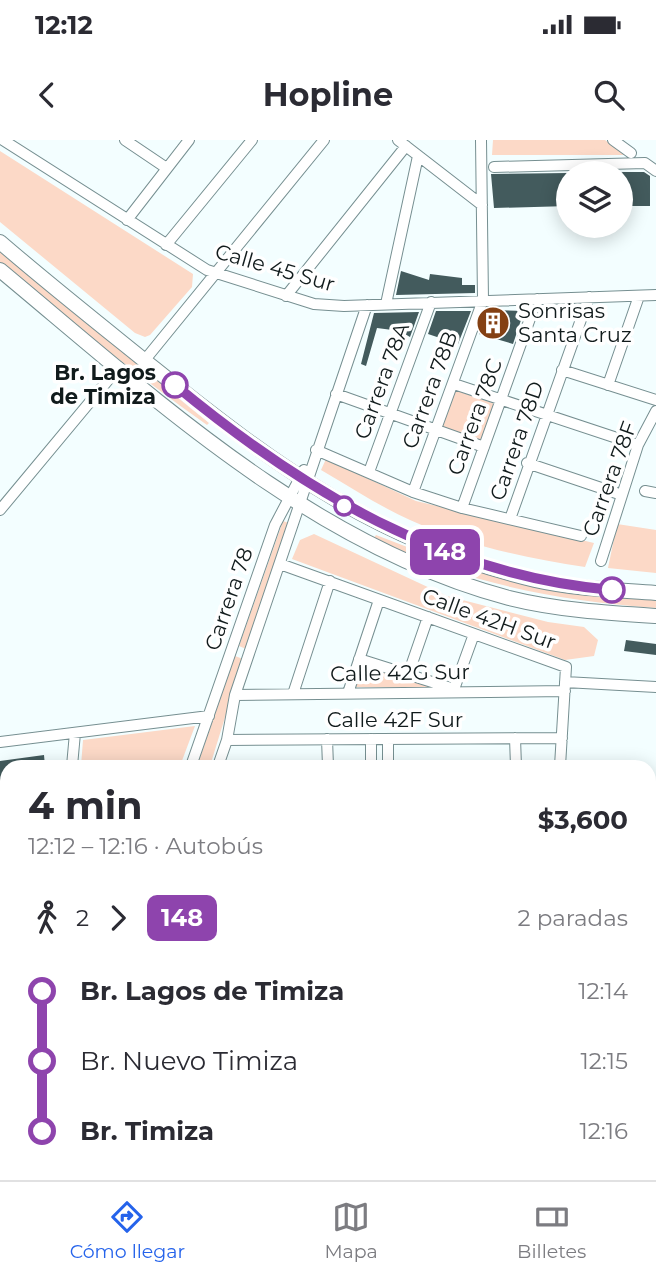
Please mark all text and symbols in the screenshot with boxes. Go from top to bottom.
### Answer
text: 12:12 [35,9,93,41]
text: Hopline [263,75,393,114]
icon: back [28,76,66,114]
icon: search [590,76,628,114]
map controls [556,161,633,238]
button: layers [556,161,633,238]
street label: Calle 45 Sur [212,239,338,297]
place label: Sonrisas Santa Cruz [518,298,632,347]
building icon: Sonrisas Santa Cruz [474,304,512,342]
street label: Carrera 78A [349,318,414,442]
street label: Carrera 78B [397,328,462,452]
street label: Carrera 78C [442,355,507,478]
place label: Br. Lagos de Timiza [50,360,156,409]
marker: Br. Lagos de Timiza [162,372,188,398]
street label: Carrera 78D [484,378,549,504]
street label: Carrera 78F [577,418,642,540]
unlabelled marker [334,496,354,516]
line badge: 148 [405,529,485,575]
text: 148 [424,537,466,566]
street label: Carrera 78 [199,544,258,654]
unlabelled marker [599,577,625,603]
street label: Calle 42H Sur [419,583,559,654]
street label: Calle 42G Sur [330,659,470,686]
street label: Calle 42F Sur [327,707,463,732]
text: 4 min [28,782,143,829]
text: $3,600 [538,804,628,836]
text: 12:12 – 12:16 · Autobús [28,832,263,860]
icon: walk [28,899,66,937]
icon: forward [99,899,137,937]
text: 148 [161,903,203,932]
text: 2 [76,904,89,932]
text: 2 paradas [518,904,628,932]
text: Br. Lagos de Timiza [80,975,344,1007]
text: 12:14 [578,977,628,1005]
text: Br. Nuevo Timiza [80,1045,298,1077]
text: 12:15 [580,1047,628,1075]
text: Br. Timiza [80,1115,214,1147]
text: 12:16 [579,1117,628,1145]
tab: Cómo llegar [70,1198,185,1263]
tab: Mapa [324,1198,378,1263]
tab: Billetes [517,1198,586,1263]

